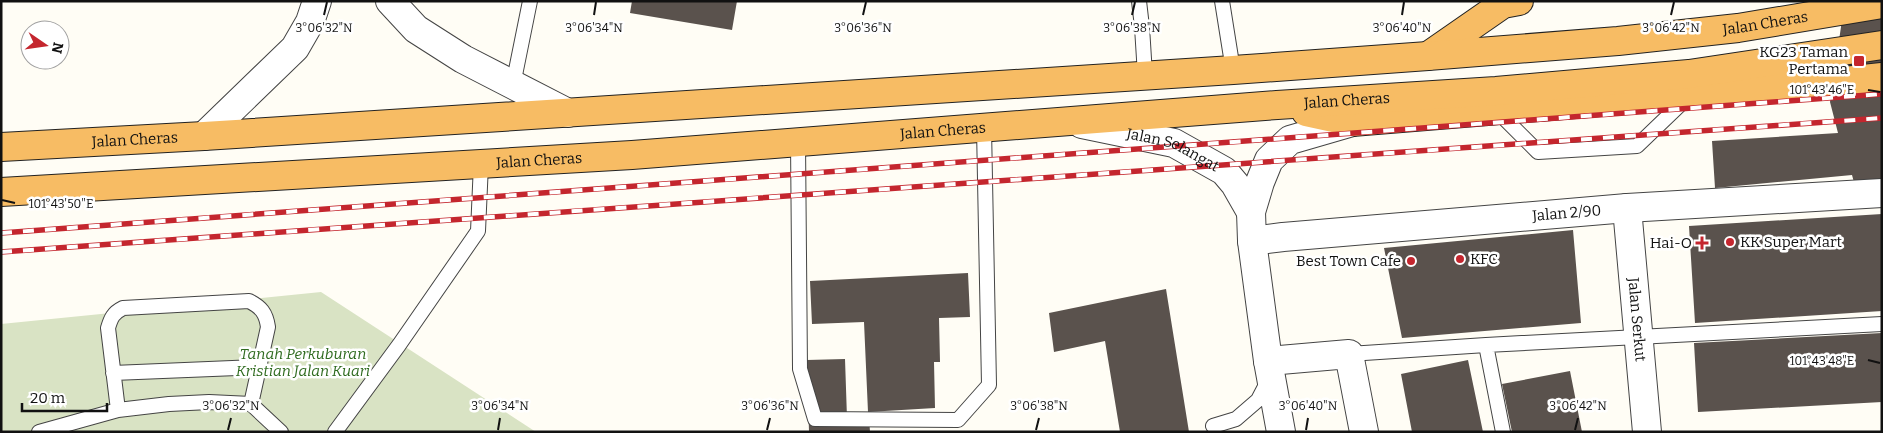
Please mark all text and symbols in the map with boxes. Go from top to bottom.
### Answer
street label: Jalan Cheras [1721,7,1809,39]
north arrow [20,20,70,70]
text: 3°06'32"N [295,21,353,35]
text: 3°06'34"N [565,21,623,35]
text: 3°06'36"N [834,21,892,35]
text: 3°06'38"N [1103,21,1161,35]
text: 3°06'40"N [1373,21,1432,35]
text: 3°06'42"N [1642,21,1700,35]
text: N [48,41,67,55]
place label: KG23 Taman Pertama [1759,43,1848,78]
marker: KG23 Taman Pertama [1852,54,1866,68]
text: 101°43'46"E [1790,83,1854,97]
street label: Jalan Cheras [1302,89,1390,112]
street label: Jalan Cheras [898,119,987,143]
street label: Jalan Selangat [1124,124,1223,176]
street label: Jalan Cheras [90,128,178,151]
street label: Jalan Cheras [495,149,583,172]
text: 101°43'50"E [29,197,93,211]
street label: Jalan 2/90 [1531,201,1602,225]
place label: KK Super Mart [1740,233,1843,251]
place label: Hai-O [1650,234,1692,252]
marker: KK Super Mart [1724,236,1736,248]
marker: Hai-O [1696,237,1708,249]
place label: KFC [1470,250,1498,268]
place label: Best Town Cafe [1296,252,1401,270]
marker: KFC [1454,253,1466,265]
marker: Best Town Cafe [1405,255,1417,267]
street label: Jalan Serkut [1624,276,1650,363]
park label: Tanah Perkuburan Kristian Jalan Kuari [236,345,370,380]
text: 101°43'48"E [1790,354,1854,368]
scale bar [22,380,108,412]
text: 20 m [30,389,66,407]
text: 3°06'32"N [202,399,260,413]
text: 3°06'34"N [471,399,529,413]
text: 3°06'36"N [741,399,799,413]
text: 3°06'38"N [1010,399,1068,413]
text: 3°06'40"N [1279,399,1338,413]
text: 3°06'42"N [1549,399,1607,413]

